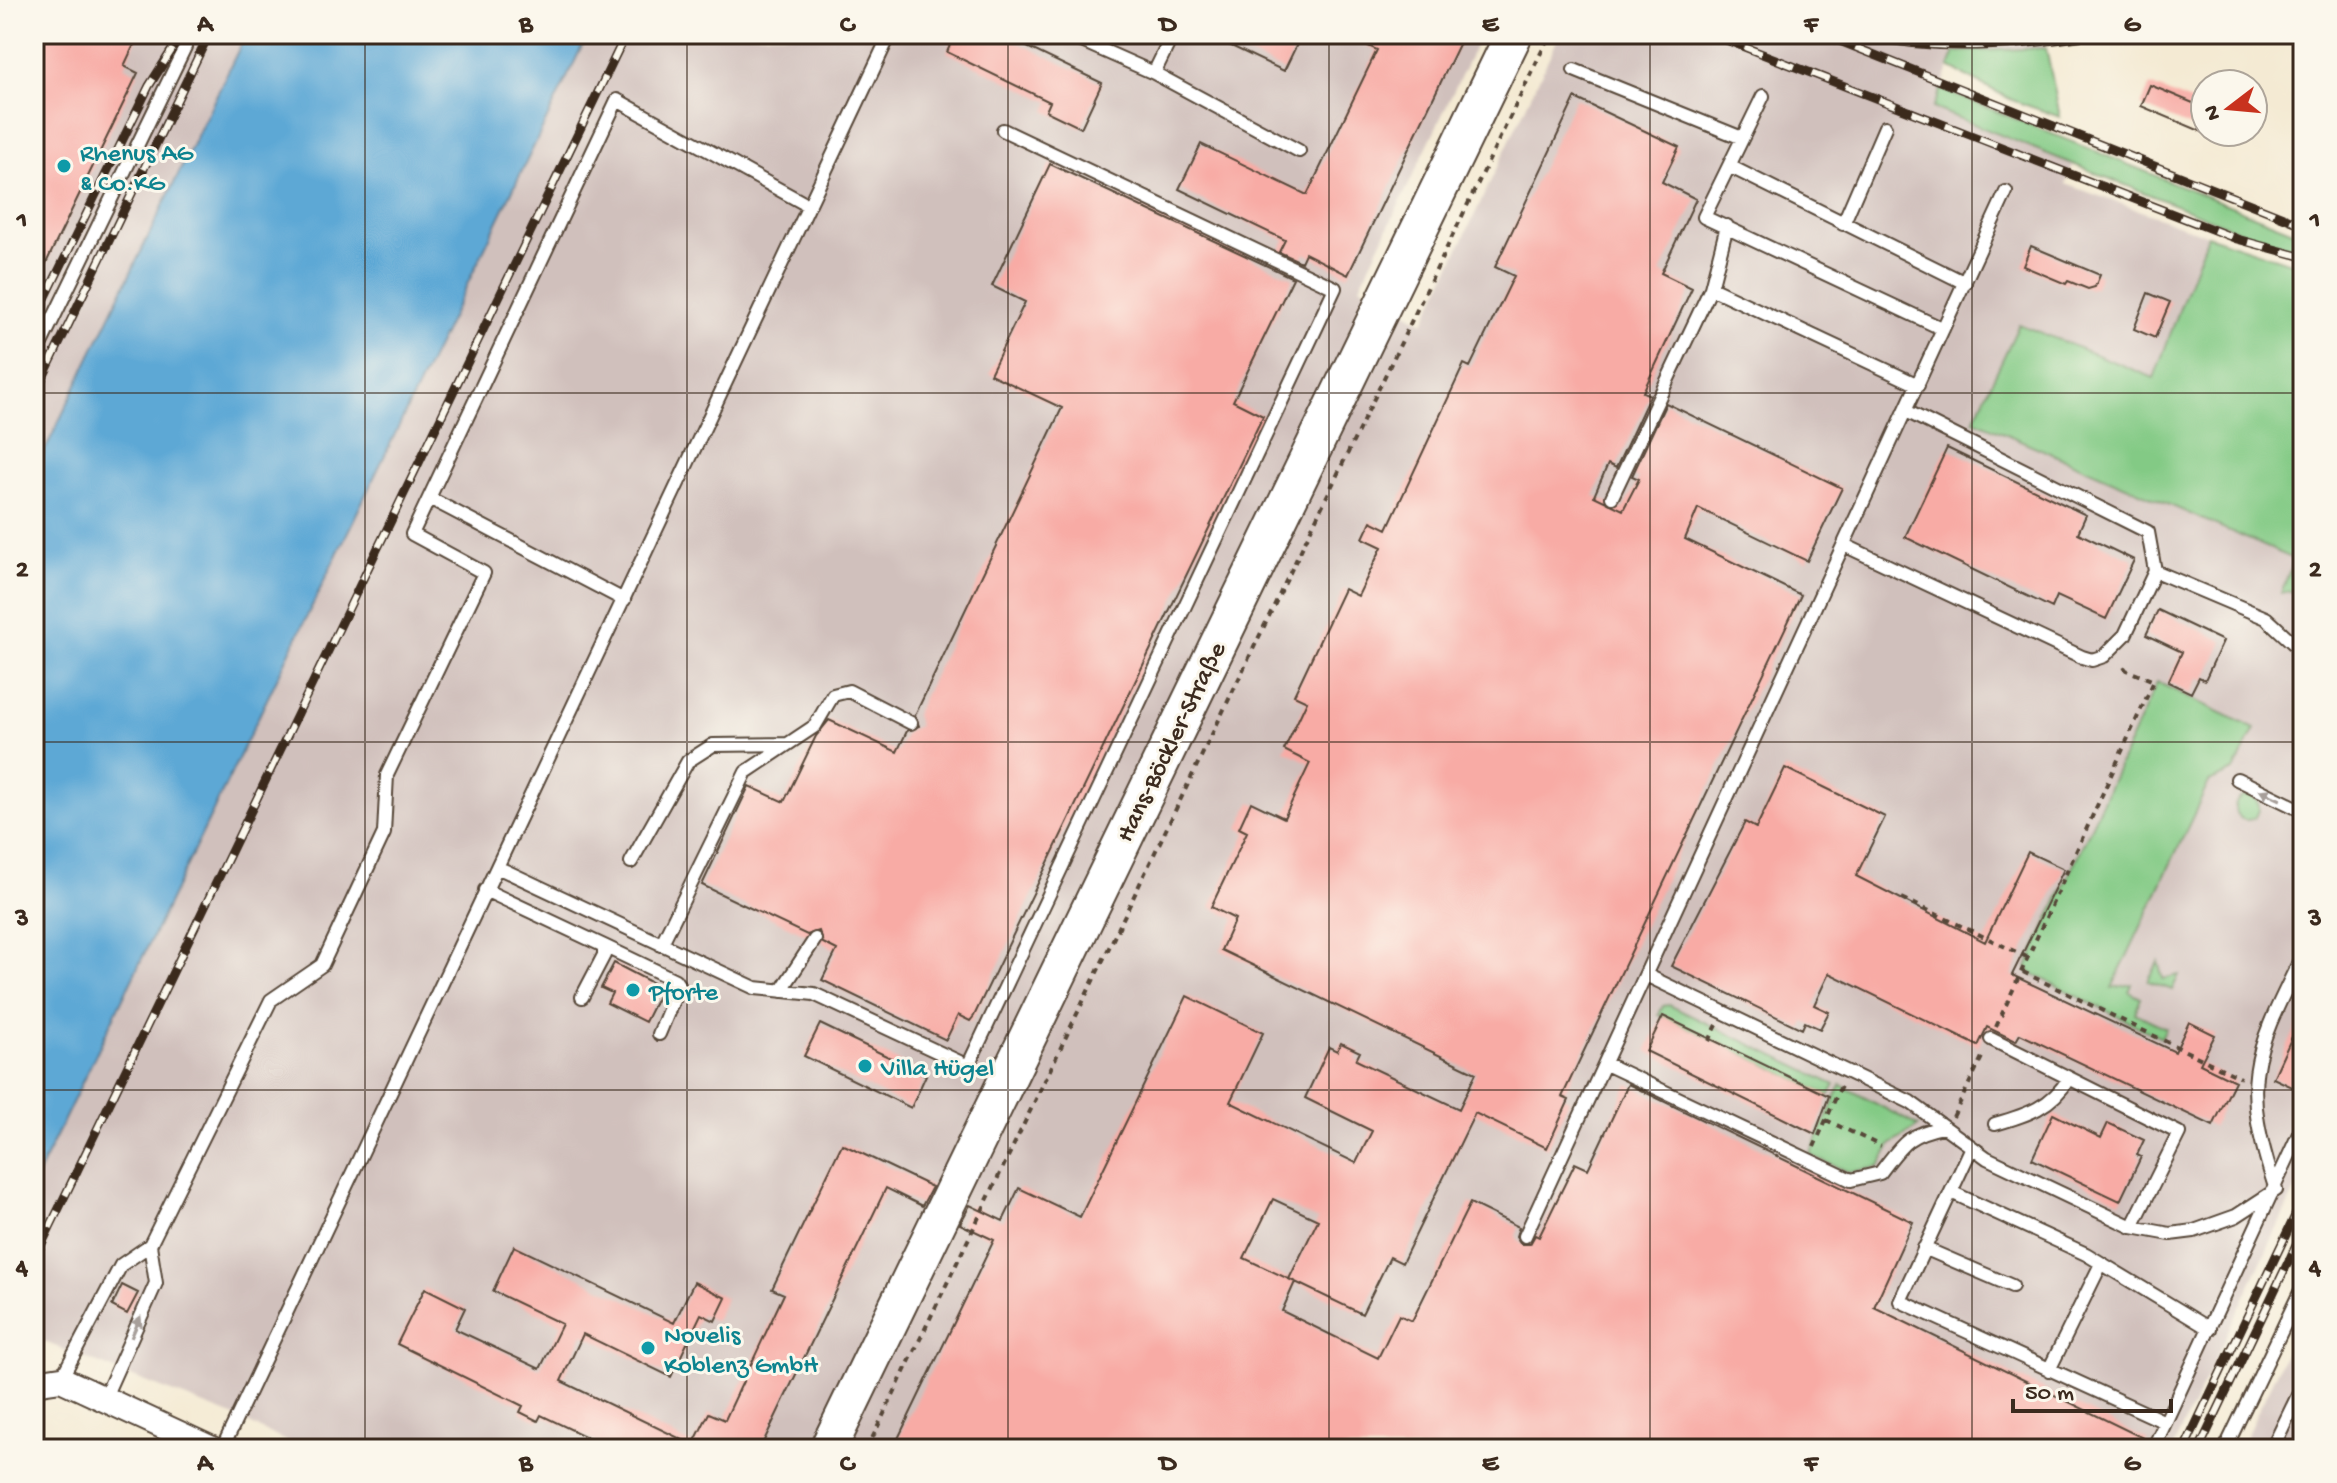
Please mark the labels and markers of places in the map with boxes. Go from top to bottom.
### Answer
place label: Rhenus AG & Co.KG [80,140,195,201]
marker: Rhenus AG & Co.KG [55,157,73,175]
place label: Pforte [648,979,719,1010]
marker: Pforte [624,981,642,999]
place label: Villa Hügel [880,1055,994,1086]
marker: Villa Hügel [856,1057,874,1075]
place label: Novelis Koblenz GmbH [664,1322,818,1383]
marker: Novelis Koblenz GmbH [639,1339,657,1357]

